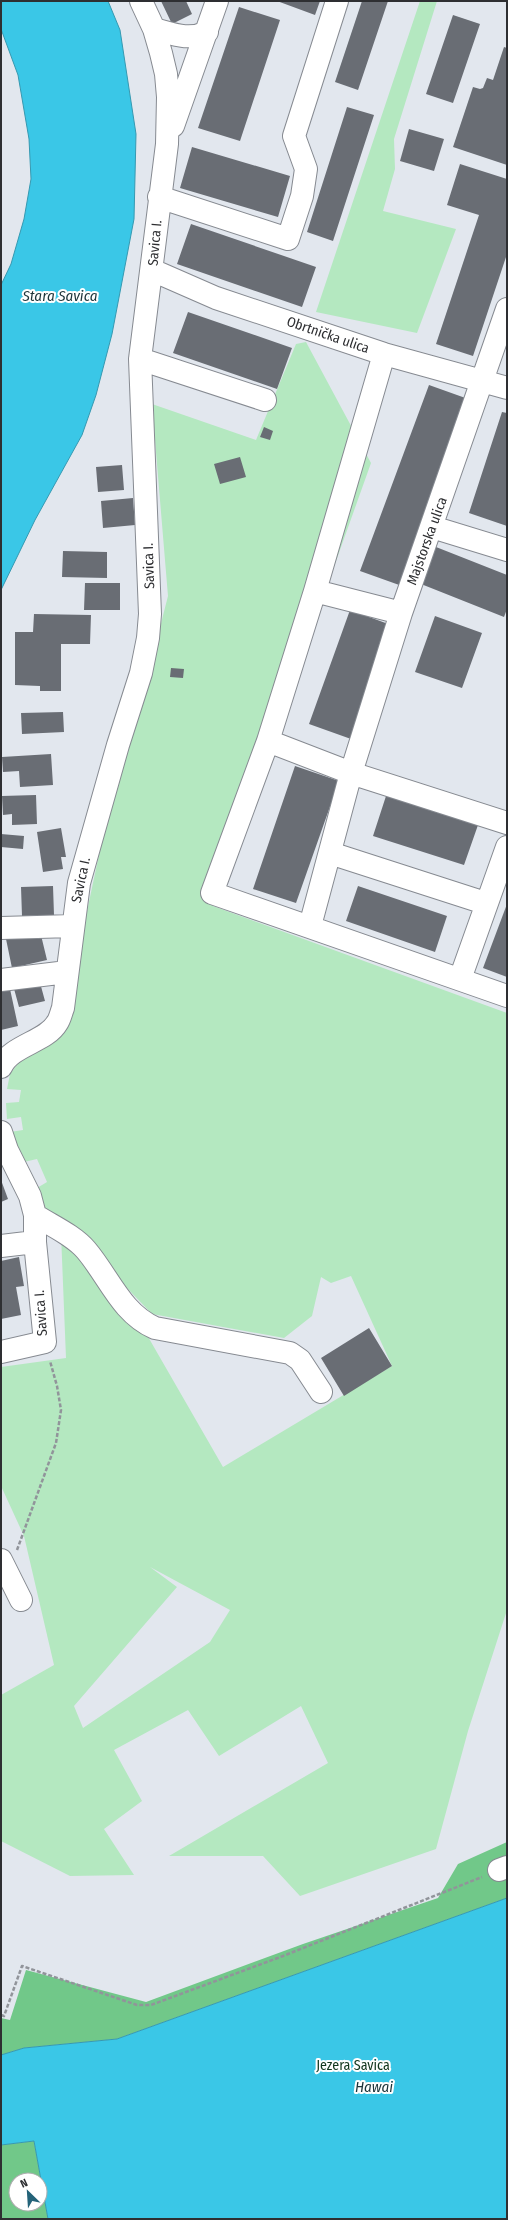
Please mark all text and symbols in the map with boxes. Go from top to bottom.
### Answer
street label: Savica I. [145,219,165,267]
water label: Stara Savica [21,287,98,305]
street label: Obrtnička ulica [284,313,372,357]
street label: Majstorska ulica [403,495,451,587]
street label: Savica I. [140,543,158,589]
street label: Savica I. [68,856,94,904]
street label: Savica I. [31,1289,51,1337]
park label: Jezera Savica [316,2057,390,2074]
water label: Hawai [355,2078,393,2096]
north arrow [8,2172,48,2212]
text: N [18,2176,30,2191]

